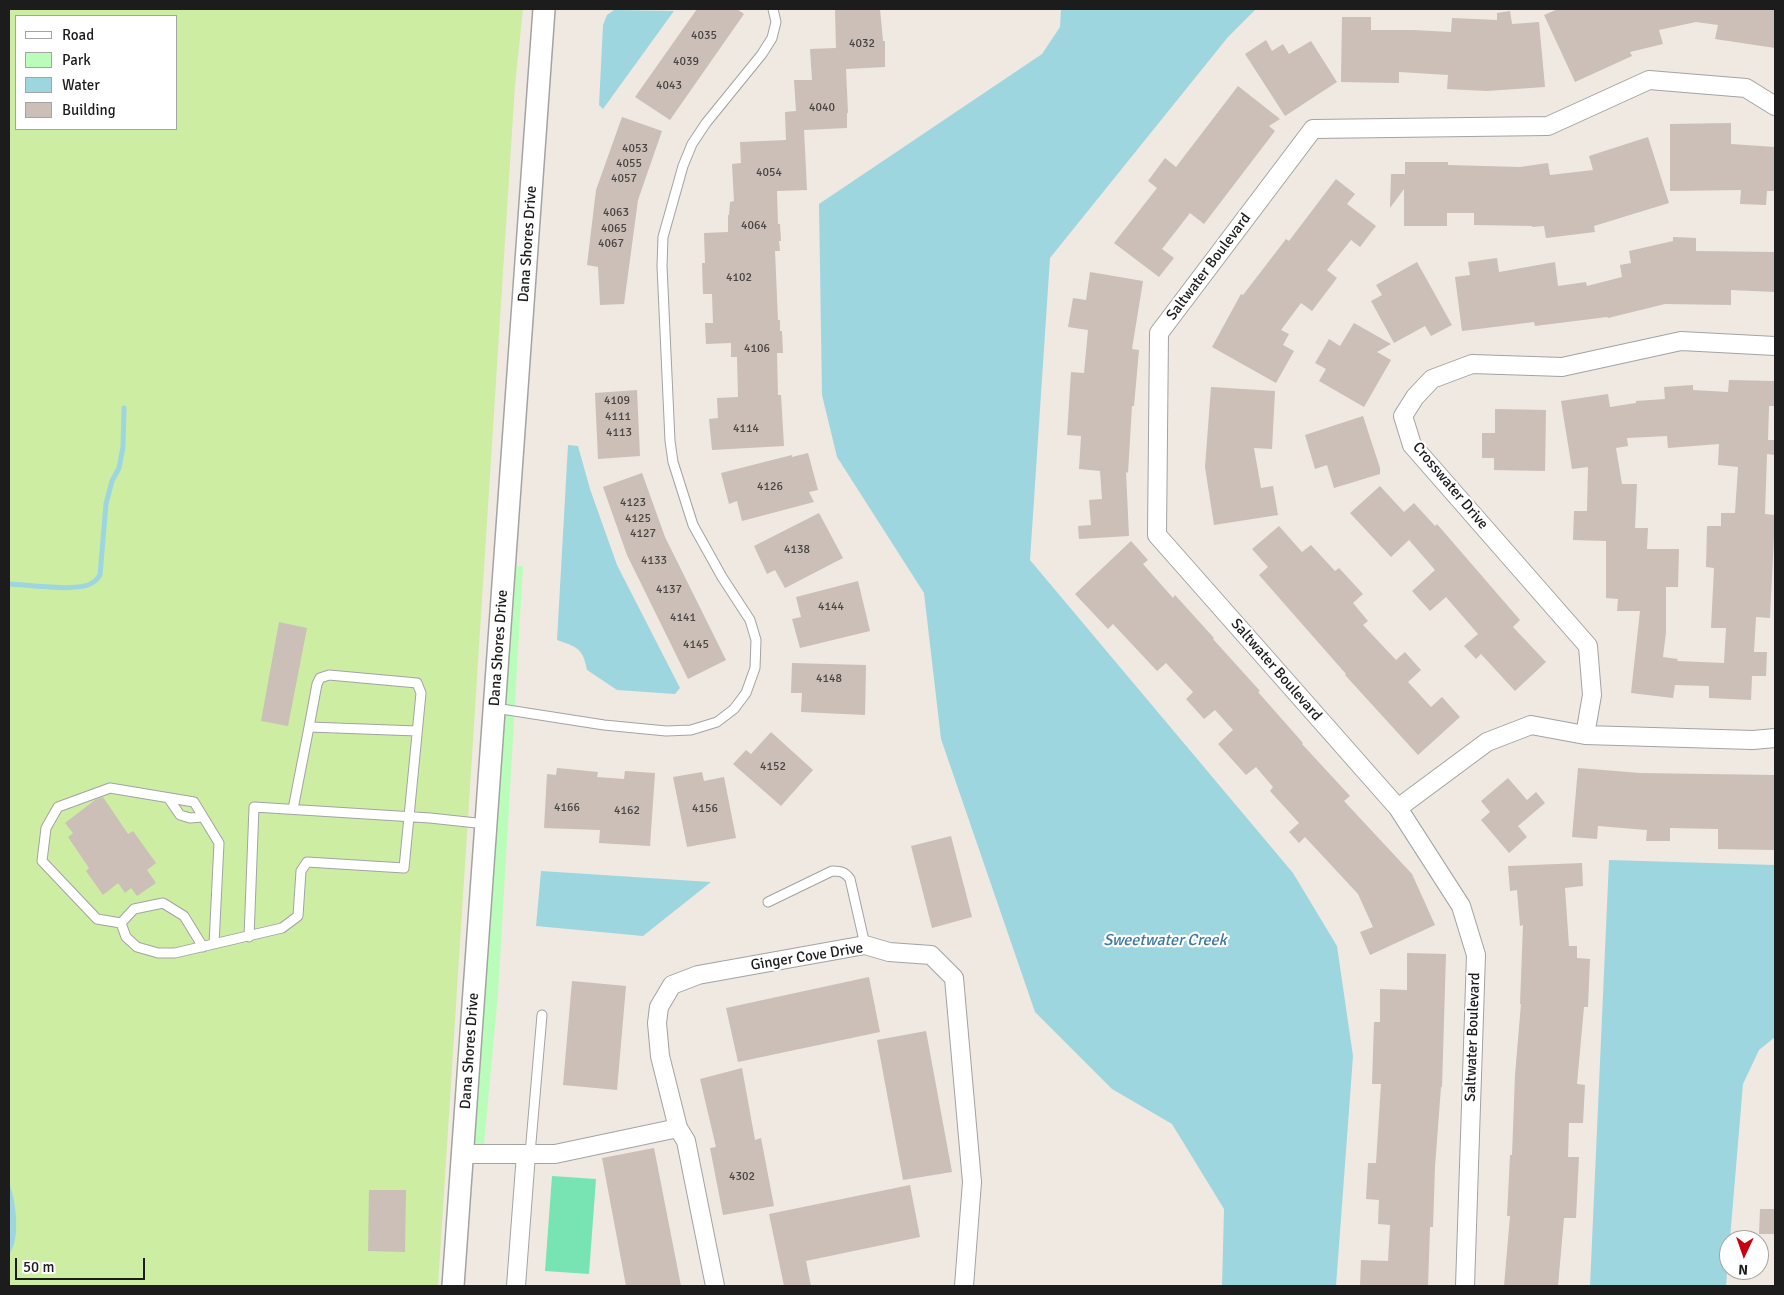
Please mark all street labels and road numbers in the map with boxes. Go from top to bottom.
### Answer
street label: Dana Shores Drive [515,185,541,303]
street label: Saltwater Boulevard [1163,210,1255,324]
street label: Crosswater Drive [1408,439,1492,533]
street label: Dana Shores Drive [486,589,512,707]
street label: Saltwater Boulevard [1227,615,1325,725]
street label: Ginger Cove Drive [749,939,865,975]
street label: Saltwater Boulevard [1462,972,1484,1102]
street label: Dana Shores Drive [457,992,483,1110]

